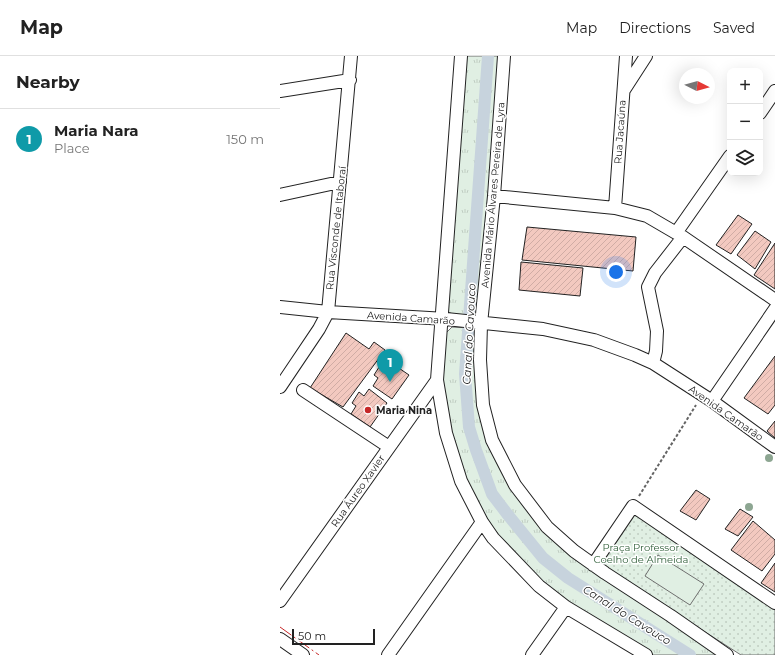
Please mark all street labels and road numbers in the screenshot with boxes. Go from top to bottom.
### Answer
street label: Rua Jacaúna [611,99,629,165]
street label: Avenida Mário Álvares Pereira de Lyra [478,102,508,288]
street label: Rua Visconde de Itaboraí [323,164,349,291]
street label: Avenida Camarão [367,308,455,328]
street label: Avenida Camarão [686,382,766,444]
street label: Rua Áureo Xavier [328,452,388,530]

